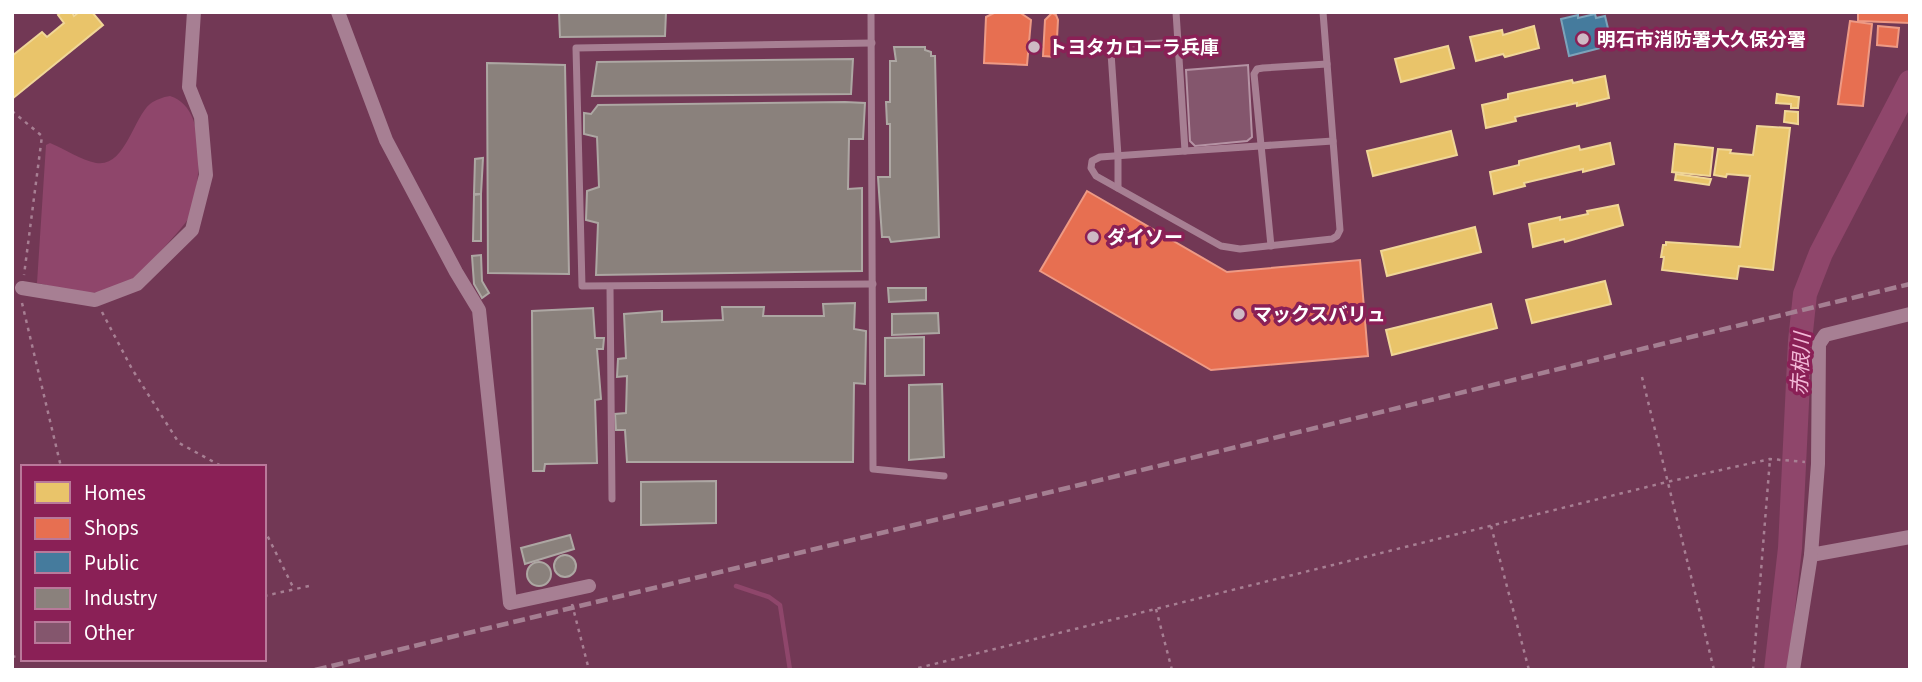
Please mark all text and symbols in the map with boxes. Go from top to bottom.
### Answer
place label: 明石市消防署大久保分署 [1597,27,1806,54]
marker: 明石市消防署大久保分署 [1575,31,1591,47]
place label: トヨタカローラ兵庫 [1048,35,1219,62]
marker: トヨタカローラ兵庫 [1026,39,1042,55]
place label: ダイソー [1107,225,1183,252]
marker: ダイソー [1085,229,1101,245]
place label: マックスバリュ [1253,302,1385,329]
marker: マックスバリュ [1231,306,1247,322]
water label: 赤根川 [1784,330,1818,396]
legend [21,465,266,661]
text: Homes [84,478,146,508]
text: Shops [84,513,139,543]
text: Public [84,548,139,578]
text: Industry [84,583,157,613]
text: Other [84,618,135,648]

